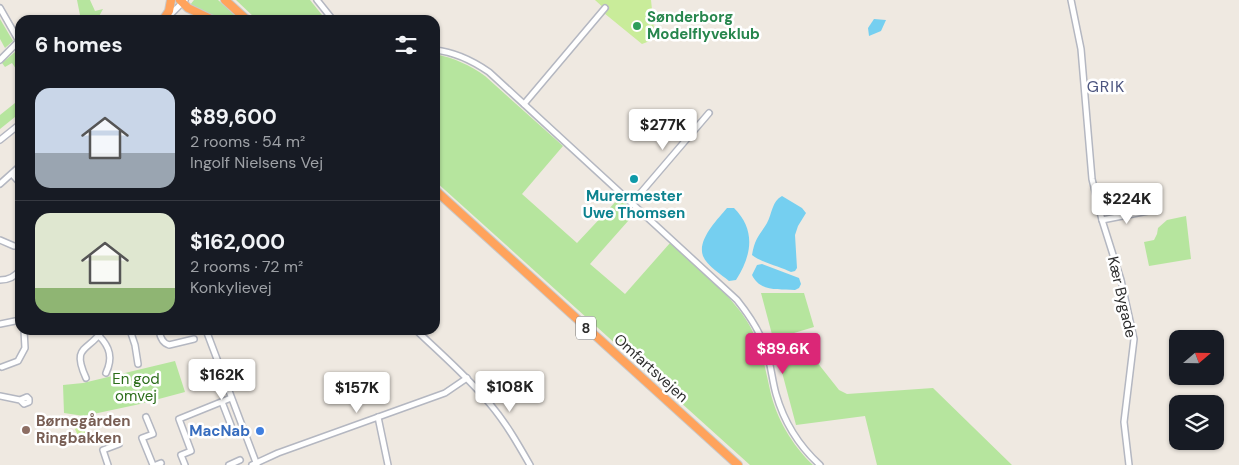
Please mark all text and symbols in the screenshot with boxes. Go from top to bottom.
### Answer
place label: Sønderborg Modelflyveklub [647,7,760,44]
marker: Sønderborg Modelflyveklub [631,20,643,32]
text: 6 homes [35,31,123,59]
icon: filters [392,31,420,59]
district label: GRIK [1087,76,1125,97]
text: $89,600 [190,103,277,131]
icon: home [75,108,135,168]
pin: $277K [628,108,698,151]
text: $277K [640,114,686,135]
text: 2 rooms · 54 m² [190,131,305,152]
text: Ingolf Nielsens Vej [190,152,323,173]
marker: Murermester Uwe Thomsen [628,173,640,185]
pin: $224K [1092,182,1162,225]
place label: Murermester Uwe Thomsen [583,186,685,223]
text: $224K [1103,188,1151,209]
text: $162,000 [190,228,285,256]
icon: home [75,233,135,293]
street label: Kær Bygade [1103,254,1141,340]
text: 2 rooms · 72 m² [190,256,303,277]
text: Konkylievej [190,277,272,298]
road number: 8 [576,316,596,339]
street label: Omfartsvejen [610,329,692,407]
north arrow [1169,330,1224,385]
map controls [1169,330,1224,450]
pin: $89.6K [742,332,824,375]
text: $89.6K [756,338,810,359]
pin: $162K [187,358,257,401]
text: $162K [199,364,245,385]
park label: En god omvej [112,369,160,406]
pin: $108K [475,370,545,413]
pin: $157K [322,372,392,414]
text: $108K [486,376,534,397]
text: $157K [335,377,379,398]
button: layers [1169,395,1224,450]
place label: Børnegården Ringbakken [36,411,131,448]
place label: MacNab [189,421,250,441]
marker: Børnegården Ringbakken [20,424,32,436]
marker: MacNab [254,425,266,437]

